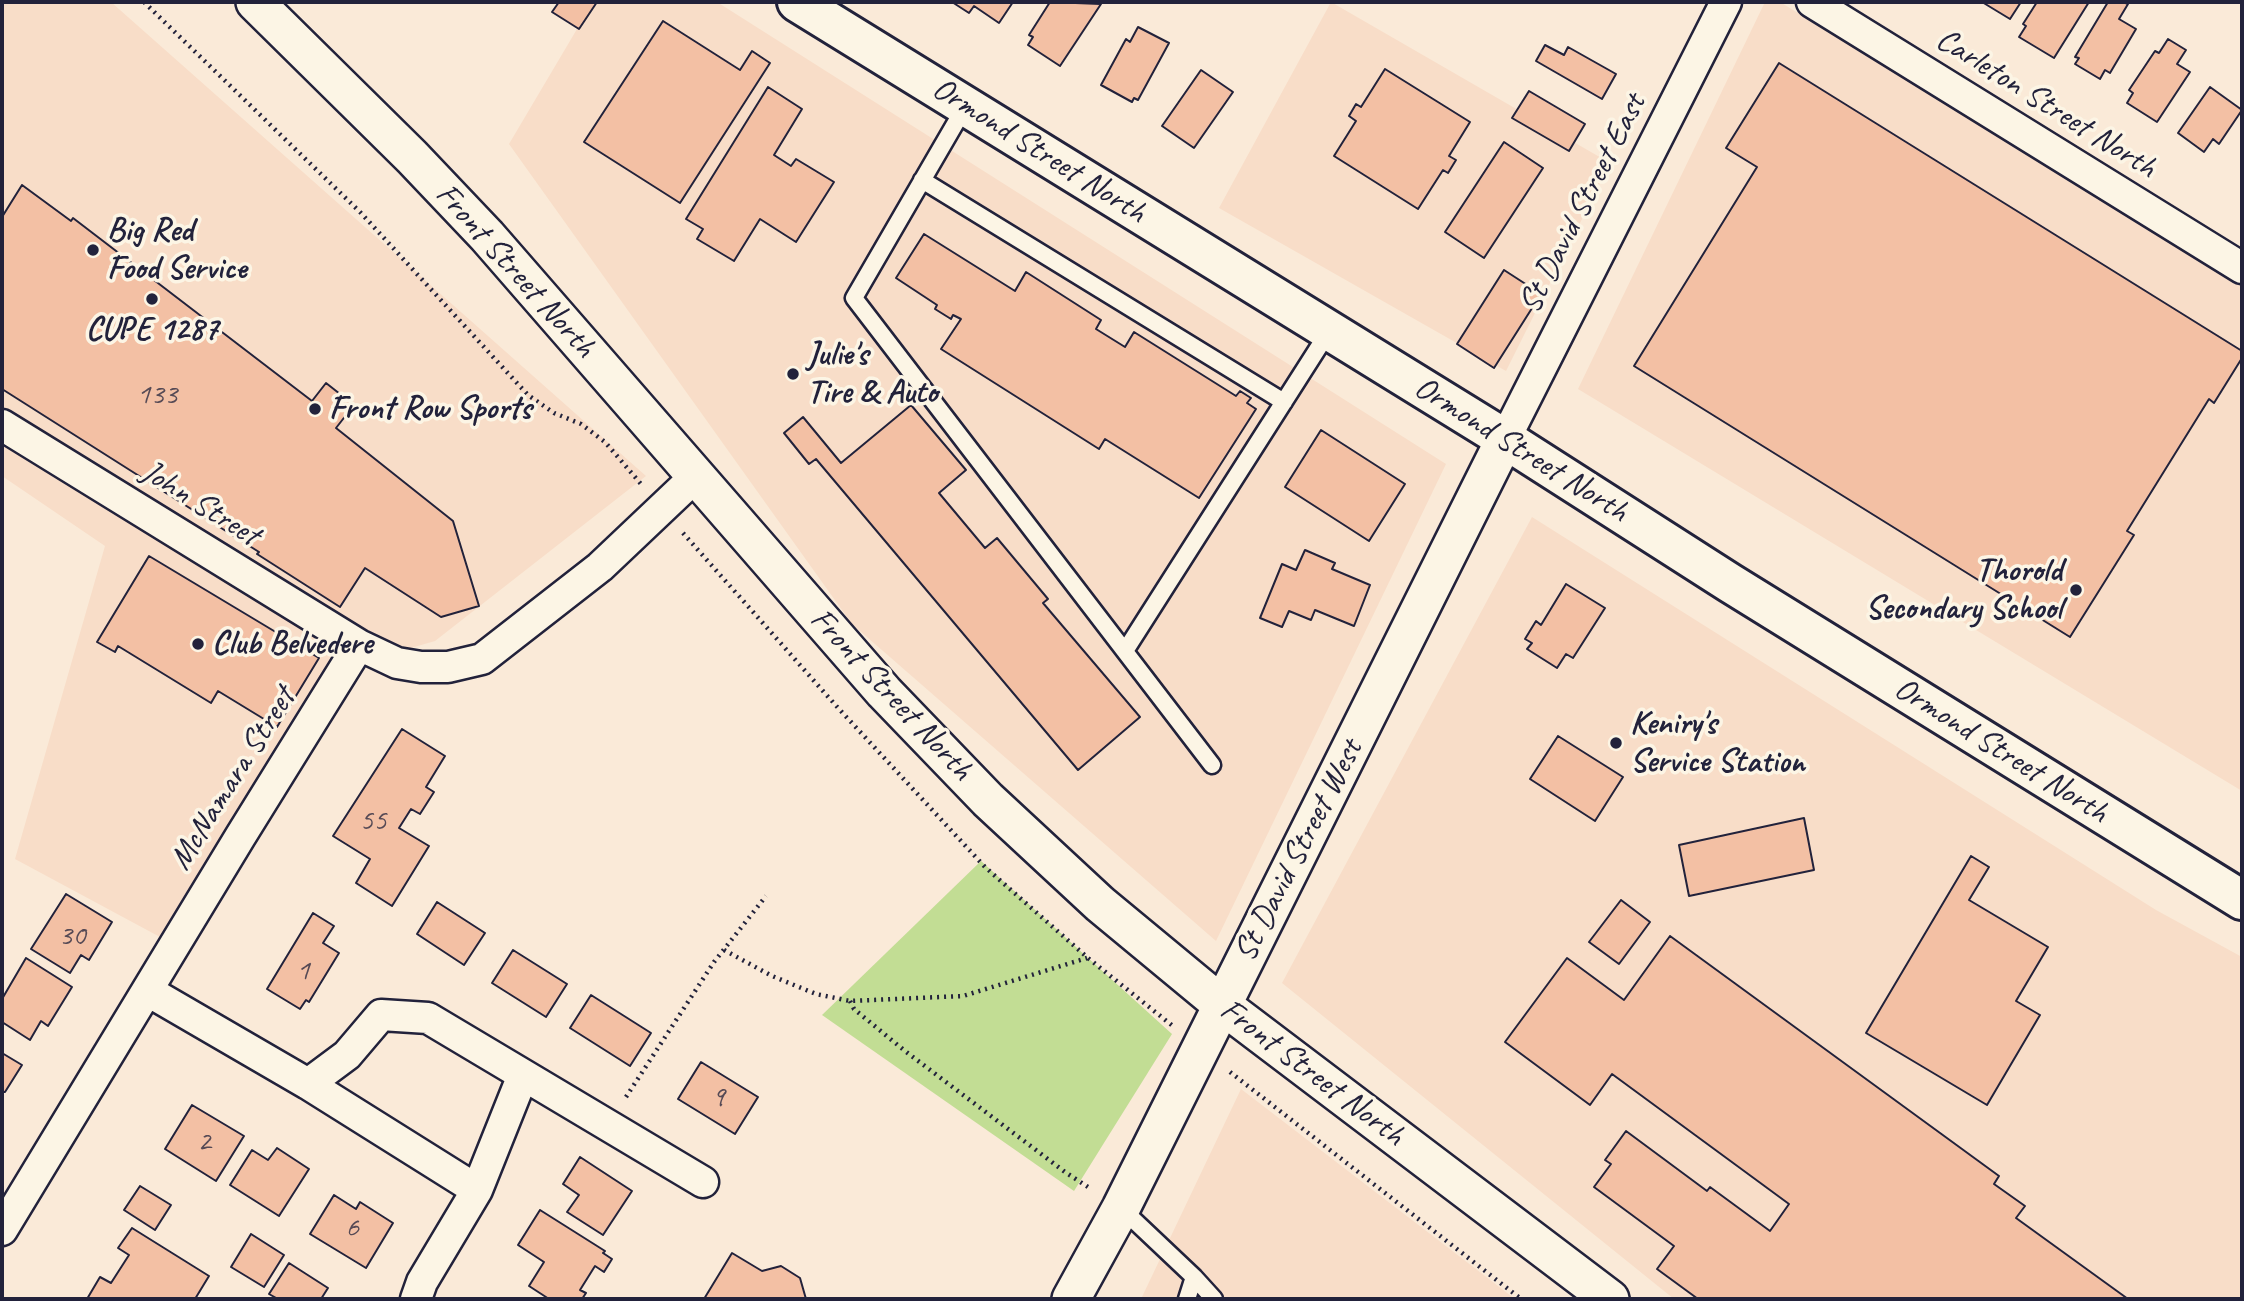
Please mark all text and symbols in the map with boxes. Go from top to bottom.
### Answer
street label: Carleton Street North [1928,20,2164,188]
street label: Ormond Street North [925,69,1153,233]
street label: St David Street East [1511,88,1655,320]
street label: Front Street North [426,176,604,366]
place label: Big Red Food Service [107,211,246,289]
marker: Big Red Food Service [85,242,101,258]
marker: CUPE 1287 [144,291,160,307]
place label: CUPE 1287 [86,310,218,350]
place label: Julie's Tire & Auto [807,335,938,413]
marker: Julie's Tire & Auto [785,366,801,382]
street label: Ormond Street North [1407,368,1635,532]
house number: 133 [137,377,177,413]
place label: Front Row Sports [329,389,531,429]
marker: Front Row Sports [307,401,323,417]
street label: John Street [134,452,266,556]
place label: Thorold Secondary School [1865,551,2062,629]
marker: Thorold Secondary School [2068,582,2084,598]
street label: Front Street North [801,601,981,789]
place label: Club Belvedere [212,624,372,664]
marker: Club Belvedere [190,636,206,652]
street label: Ormond Street North [1887,669,2115,833]
street label: McNamara Street [161,681,305,877]
place label: Keniry's Service Station [1630,704,1805,782]
street label: St David Street West [1226,734,1372,968]
marker: Keniry's Service Station [1608,735,1624,751]
house number: 55 [360,803,386,839]
house number: 30 [59,918,85,954]
house number: 1 [296,953,310,989]
street label: Front Street North [1212,991,1412,1155]
house number: 9 [711,1080,725,1116]
house number: 2 [197,1124,211,1160]
house number: 6 [345,1210,359,1246]

